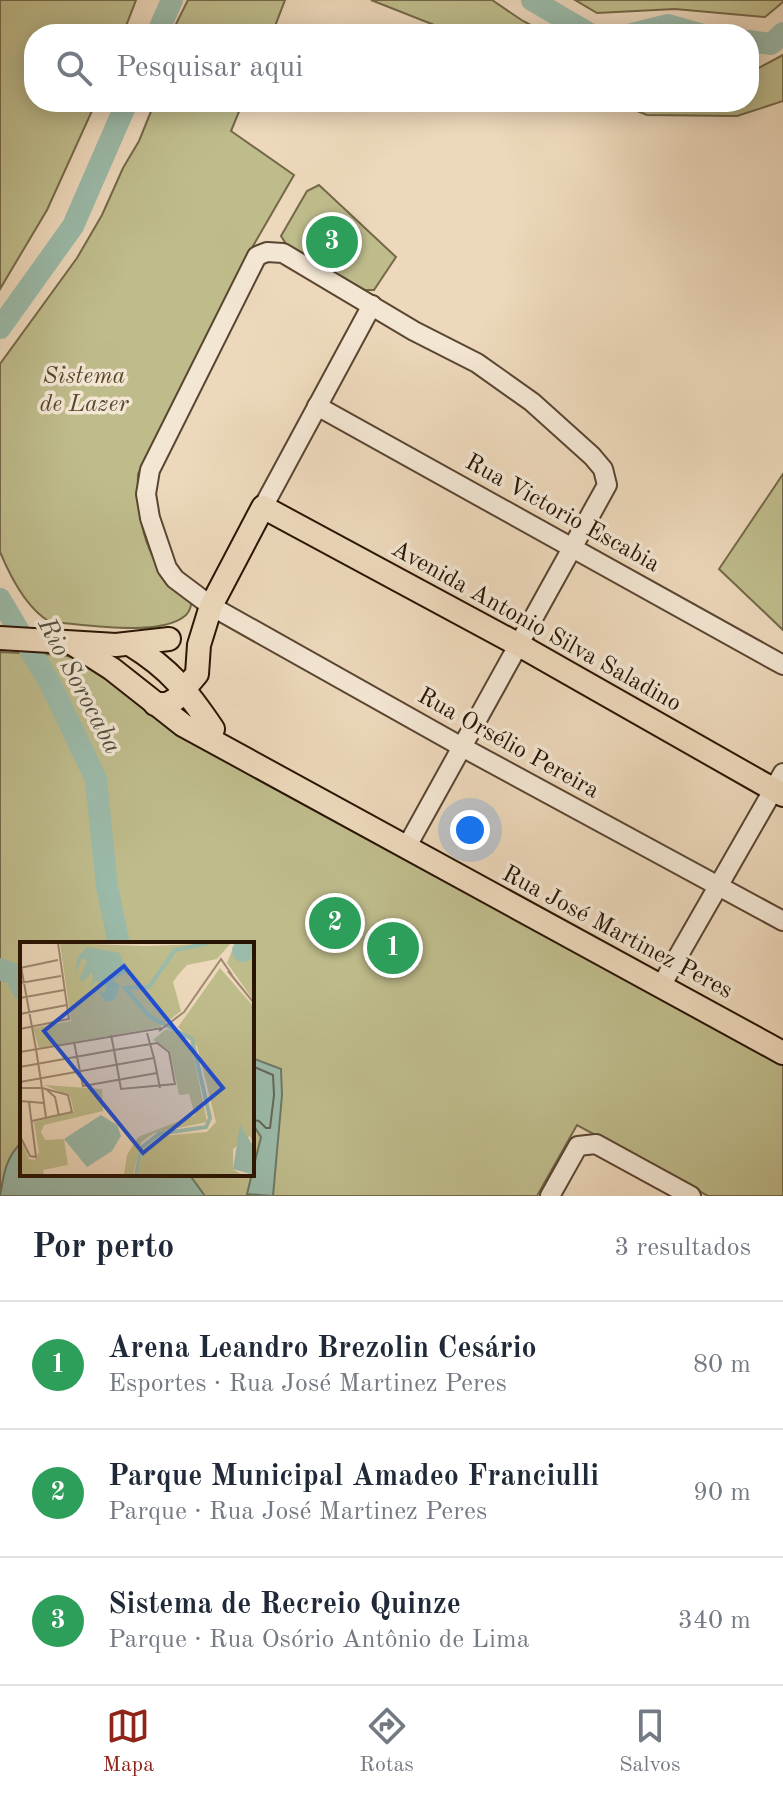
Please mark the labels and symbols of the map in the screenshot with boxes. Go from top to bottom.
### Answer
pin: 3 [306,212,358,272]
park label: Sistema de Lazer [39,365,129,417]
street label: Rua Victorio Escabia [461,451,663,577]
street label: Avenida Antonio Silva Saladino [387,537,685,717]
water label: Rio Sorocaba [32,613,126,758]
street label: Rua Orsélio Pereira [413,684,603,804]
your location [450,810,490,850]
street label: Rua José Martinez Peres [498,862,736,1004]
pin: 2 [309,893,361,953]
pin: 1 [367,918,419,978]
inset map [20,942,254,1176]

